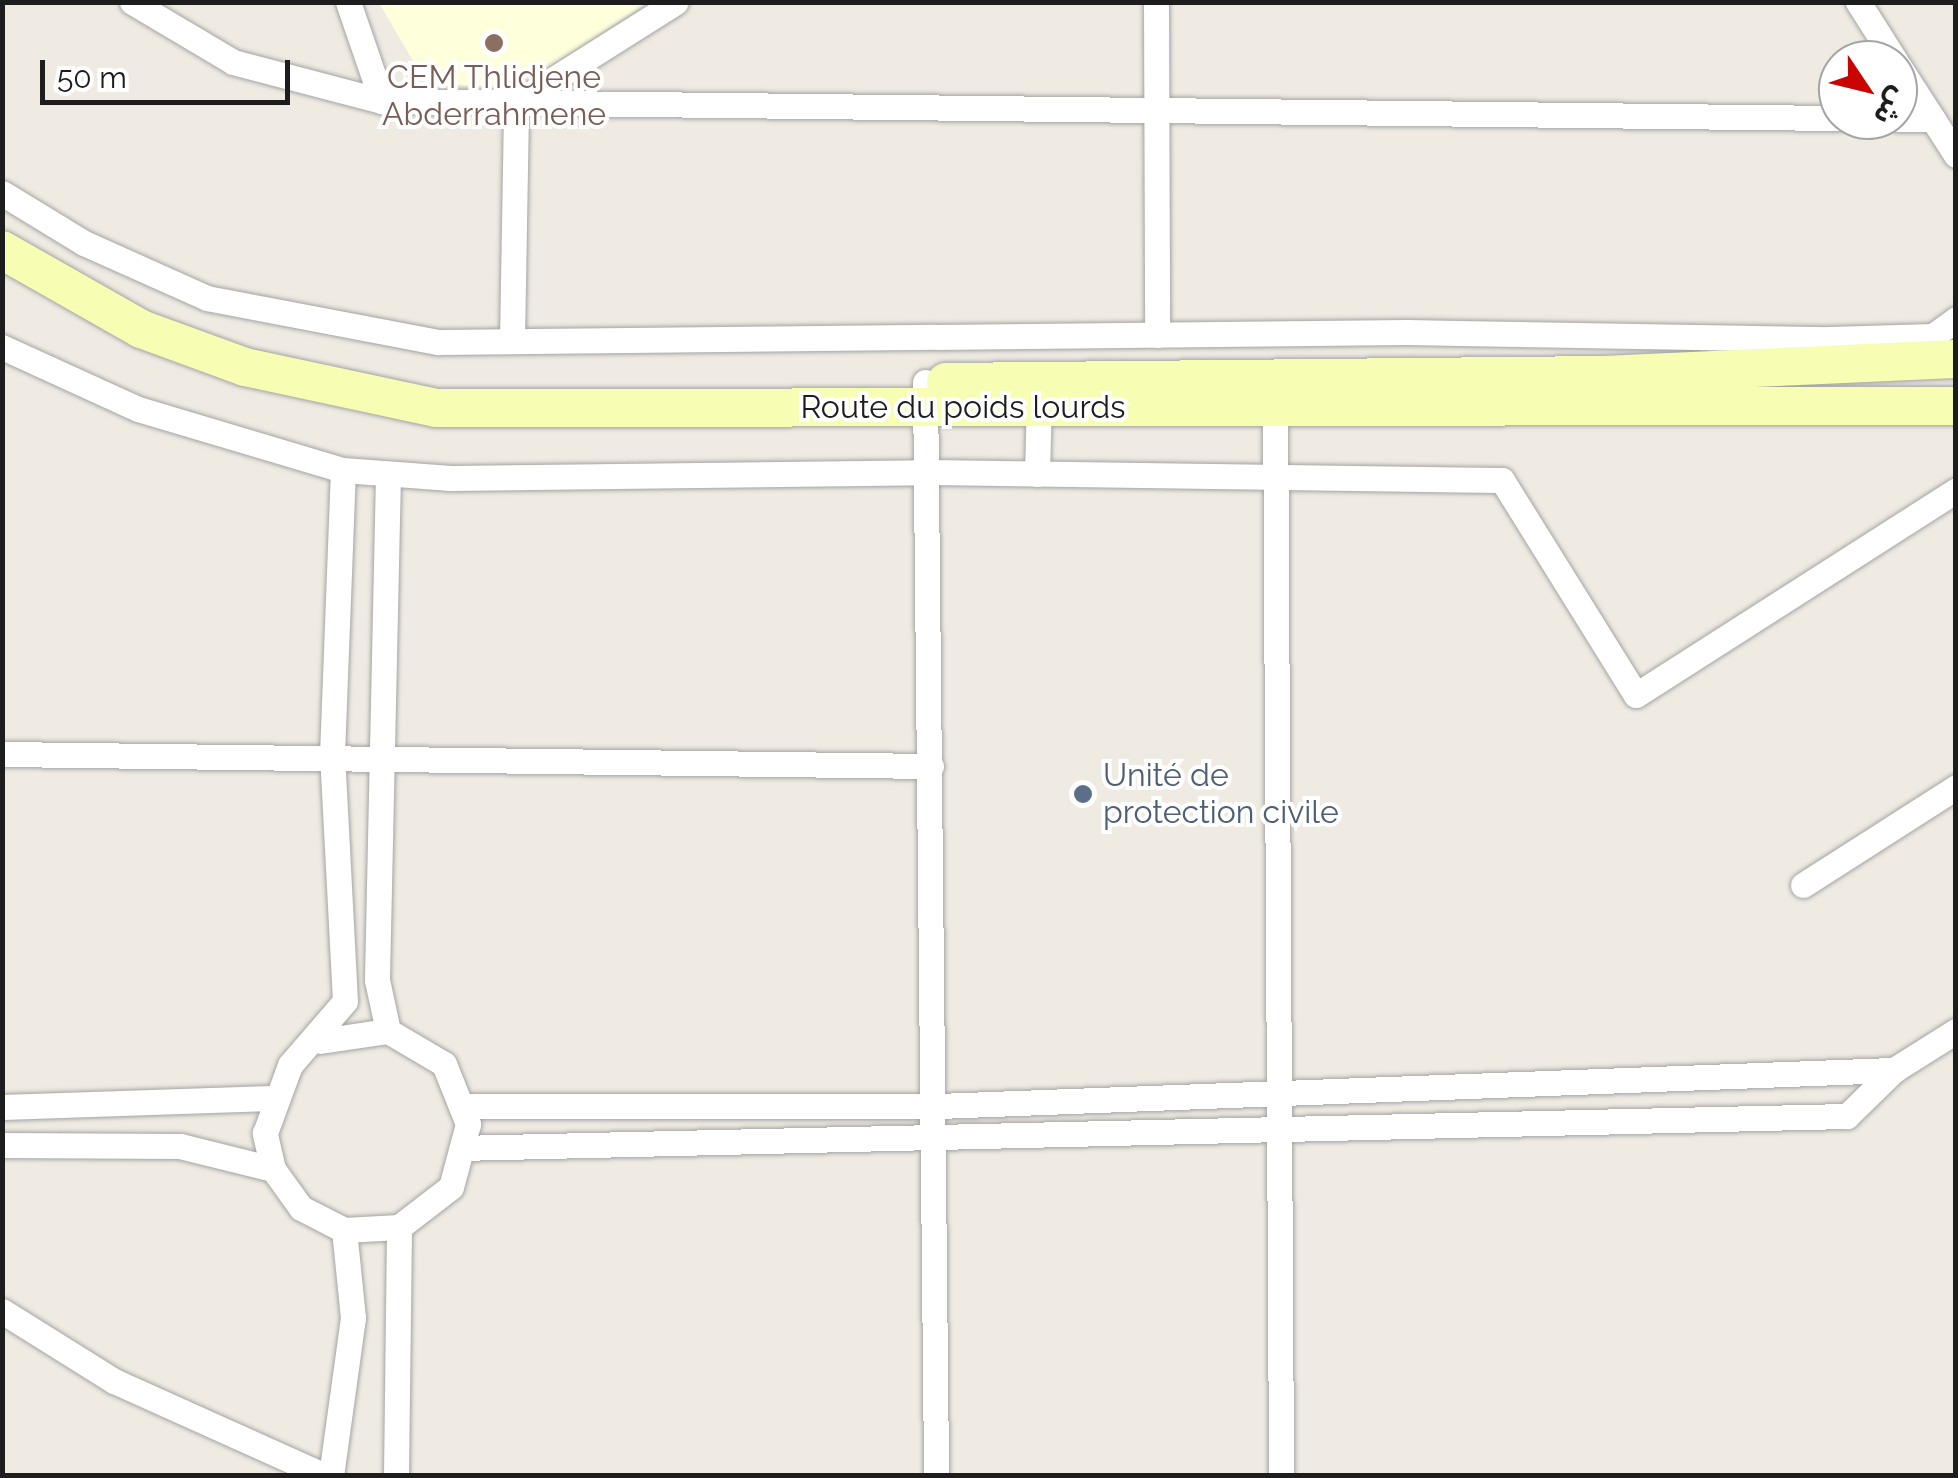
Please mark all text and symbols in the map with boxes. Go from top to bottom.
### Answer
marker: CEM Thlidjene Abderrahmene [483,32,505,54]
scale bar [45,40,295,102]
north arrow [1818,40,1918,140]
place label: CEM Thlidjene Abderrahmene [382,59,606,134]
text: 50 m [57,60,127,95]
text: ش [1867,81,1916,132]
street label: Route du poids lourds [800,388,1126,426]
place label: Unité de protection civile [1103,757,1339,832]
marker: Unité de protection civile [1072,783,1094,805]

